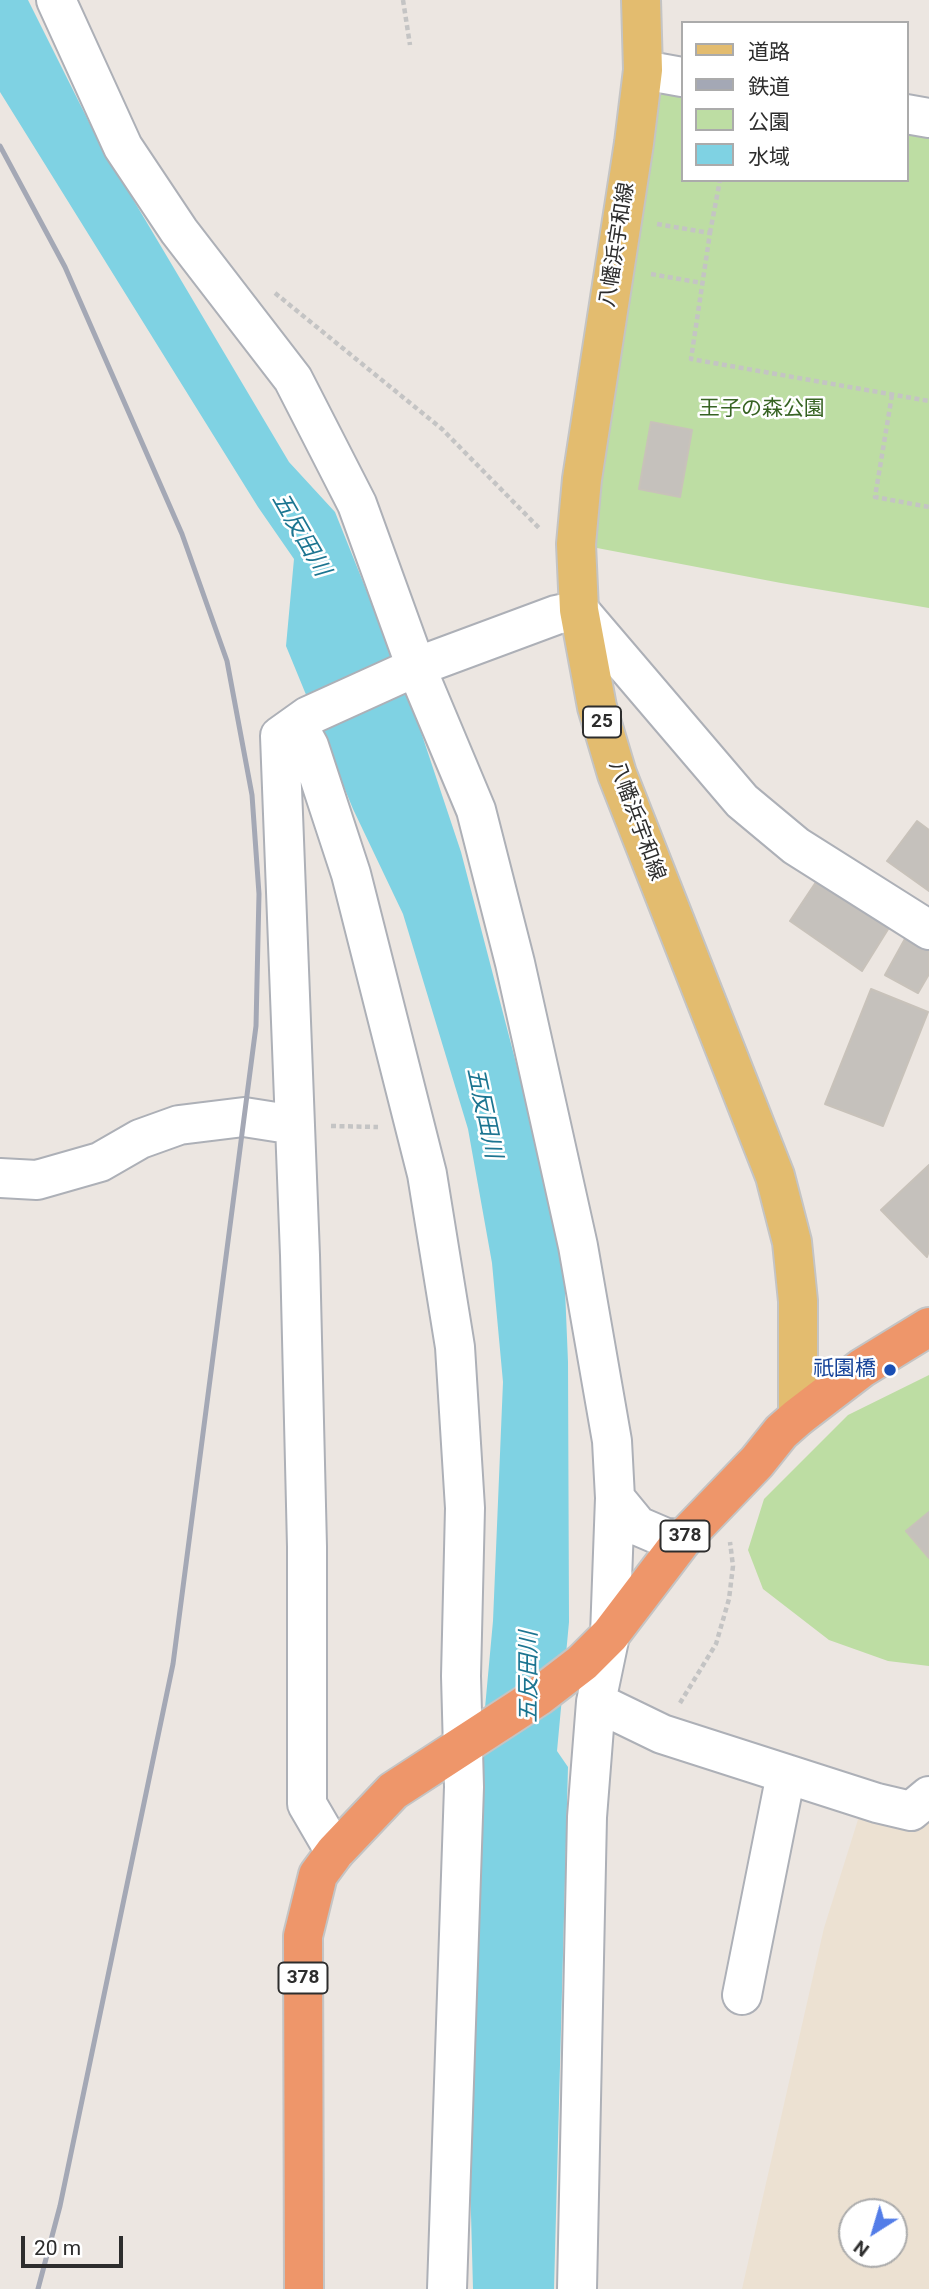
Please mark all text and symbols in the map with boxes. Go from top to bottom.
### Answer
legend [680,21,908,182]
text: 道路 [748,40,790,64]
text: 鉄道 [748,75,790,99]
text: 公園 [748,110,790,134]
text: 水域 [748,145,790,169]
street label: 八幡浜宇和線 [596,181,640,309]
park label: 王子の森公園 [699,397,825,423]
water label: 五反田川 [265,488,335,582]
road number: 25 [583,706,621,737]
street label: 八幡浜宇和線 [603,757,669,885]
water label: 五反田川 [460,1065,506,1161]
place label: 祇園橋 [813,1357,876,1383]
marker: 祇園橋 [882,1362,898,1378]
road number: 378 [660,1520,710,1552]
water label: 五反田川 [516,1631,544,1723]
road number: 378 [278,1962,328,1994]
north arrow [838,2198,908,2268]
scale bar [24,2222,126,2266]
text: N [849,2235,874,2262]
text: 20 m [34,2236,81,2260]

